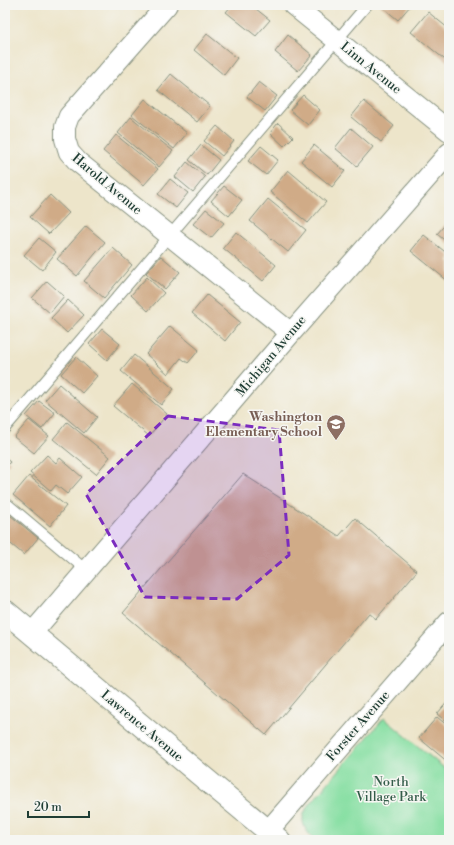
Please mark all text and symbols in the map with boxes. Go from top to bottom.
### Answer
street label: Linn Avenue [337,39,405,98]
street label: Harold Avenue [69,150,146,218]
street label: Michigan Avenue [232,312,310,400]
place label: Washington Elementary School [206,409,323,440]
school or university icon: Washington Elementary School [325,413,347,441]
street label: Lawrence Avenue [98,687,187,765]
street label: Forster Avenue [323,687,393,765]
park label: North Village Park [355,774,427,805]
scale bar [28,793,89,819]
text: 20 m [34,800,62,815]

